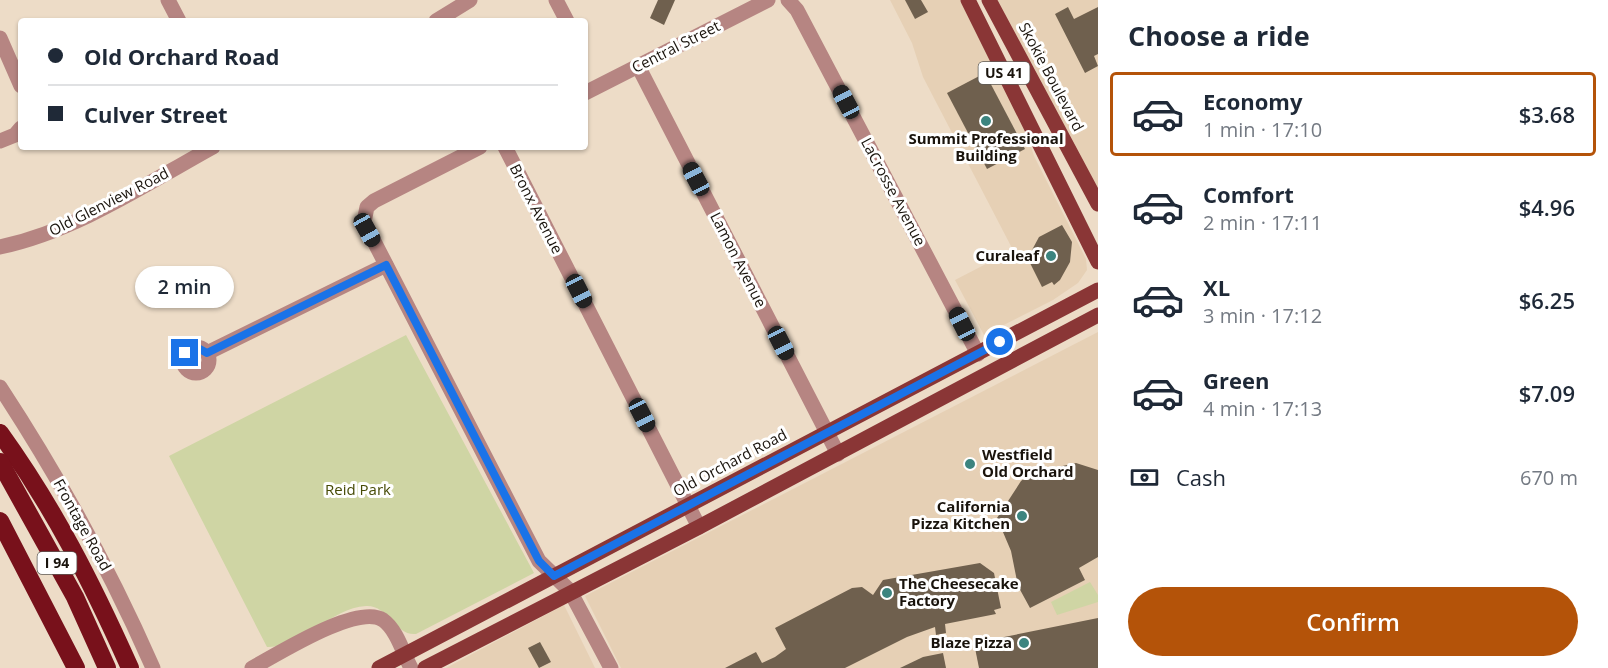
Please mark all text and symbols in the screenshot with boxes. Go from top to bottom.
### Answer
street label: Central Street [628,15,723,77]
text: Choose a ride [1128,17,1310,54]
street label: Skokie Boulevard [1015,19,1089,134]
text: Old Orchard Road [84,41,279,71]
road number: US 41 [978,62,1030,84]
car [830,82,862,122]
text: Economy [1203,86,1302,116]
icon: car [1131,87,1185,141]
text: Culver Street [84,99,228,129]
text: $3.68 [1519,99,1575,129]
marker: Summit Professional Building [979,114,993,128]
text: 1 min · 17:10 [1203,116,1322,143]
place label: Summit Professional Building [908,128,1064,165]
street label: LaCrosse Avenue [857,134,931,249]
car [680,159,712,199]
street label: Bronx Avenue [506,160,568,257]
street label: Old Glenview Road [45,162,172,240]
text: Comfort [1203,179,1294,209]
icon: car [1131,180,1185,234]
text: $4.96 [1519,192,1575,222]
street label: Lamon Avenue [706,208,772,311]
text: 2 min · 17:11 [1203,209,1322,236]
car [350,210,384,250]
place label: Curaleaf [975,245,1040,265]
marker: Curaleaf [1044,249,1058,263]
callout: 2 min [136,266,234,308]
car [563,271,595,311]
text: XL [1203,272,1230,302]
text: 2 min [158,273,212,300]
icon: car [1131,273,1185,327]
text: $6.25 [1519,285,1575,315]
text: 3 min · 17:12 [1203,302,1322,329]
car [946,304,978,344]
car [765,323,797,363]
route start [986,328,1013,355]
route end [171,339,198,366]
text: Green [1203,365,1269,395]
icon: car [1131,366,1185,420]
text: $7.09 [1519,378,1575,408]
car [626,395,658,435]
text: 4 min · 17:13 [1203,395,1322,422]
street label: Old Orchard Road [669,424,790,501]
place label: Westfield Old Orchard [982,444,1074,481]
marker: Westfield Old Orchard [963,457,977,471]
icon: cash [1128,461,1161,494]
text: Cash [1176,462,1226,492]
text: 670 m [1520,464,1578,491]
street label: Frontage Road [49,475,116,574]
park label: Reid Park [325,479,391,499]
place label: California Pizza Kitchen [911,496,1010,533]
marker: California Pizza Kitchen [1015,509,1029,523]
road number: I 94 [38,552,76,574]
place label: The Cheesecake Factory [899,573,1019,610]
marker: The Cheesecake Factory [880,586,894,600]
button: Confirm [1128,587,1578,656]
place label: Blaze Pizza [931,632,1012,652]
marker: Blaze Pizza [1017,636,1031,650]

